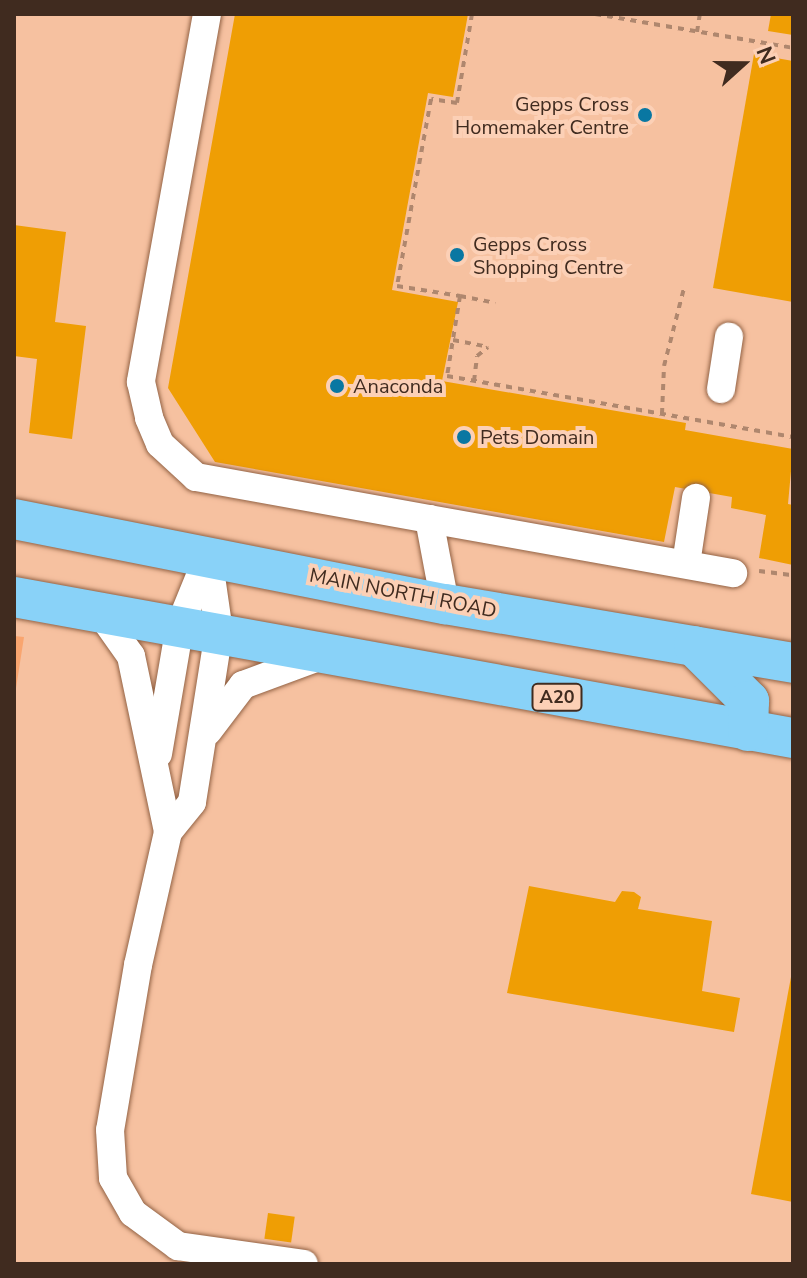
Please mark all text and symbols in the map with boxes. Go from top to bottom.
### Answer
north arrow [703,24,783,104]
text: N [748,42,782,68]
place label: Gepps Cross Homemaker Centre [455,92,629,139]
marker: Gepps Cross Homemaker Centre [636,106,654,124]
place label: Gepps Cross Shopping Centre [473,232,623,279]
marker: Gepps Cross Shopping Centre [448,246,466,264]
place label: Anaconda [353,374,443,398]
marker: Anaconda [328,377,346,395]
place label: Pets Domain [480,425,594,449]
marker: Pets Domain [455,428,473,446]
street label: MAIN NORTH ROAD [307,563,499,623]
road number: A20 [531,683,583,711]

